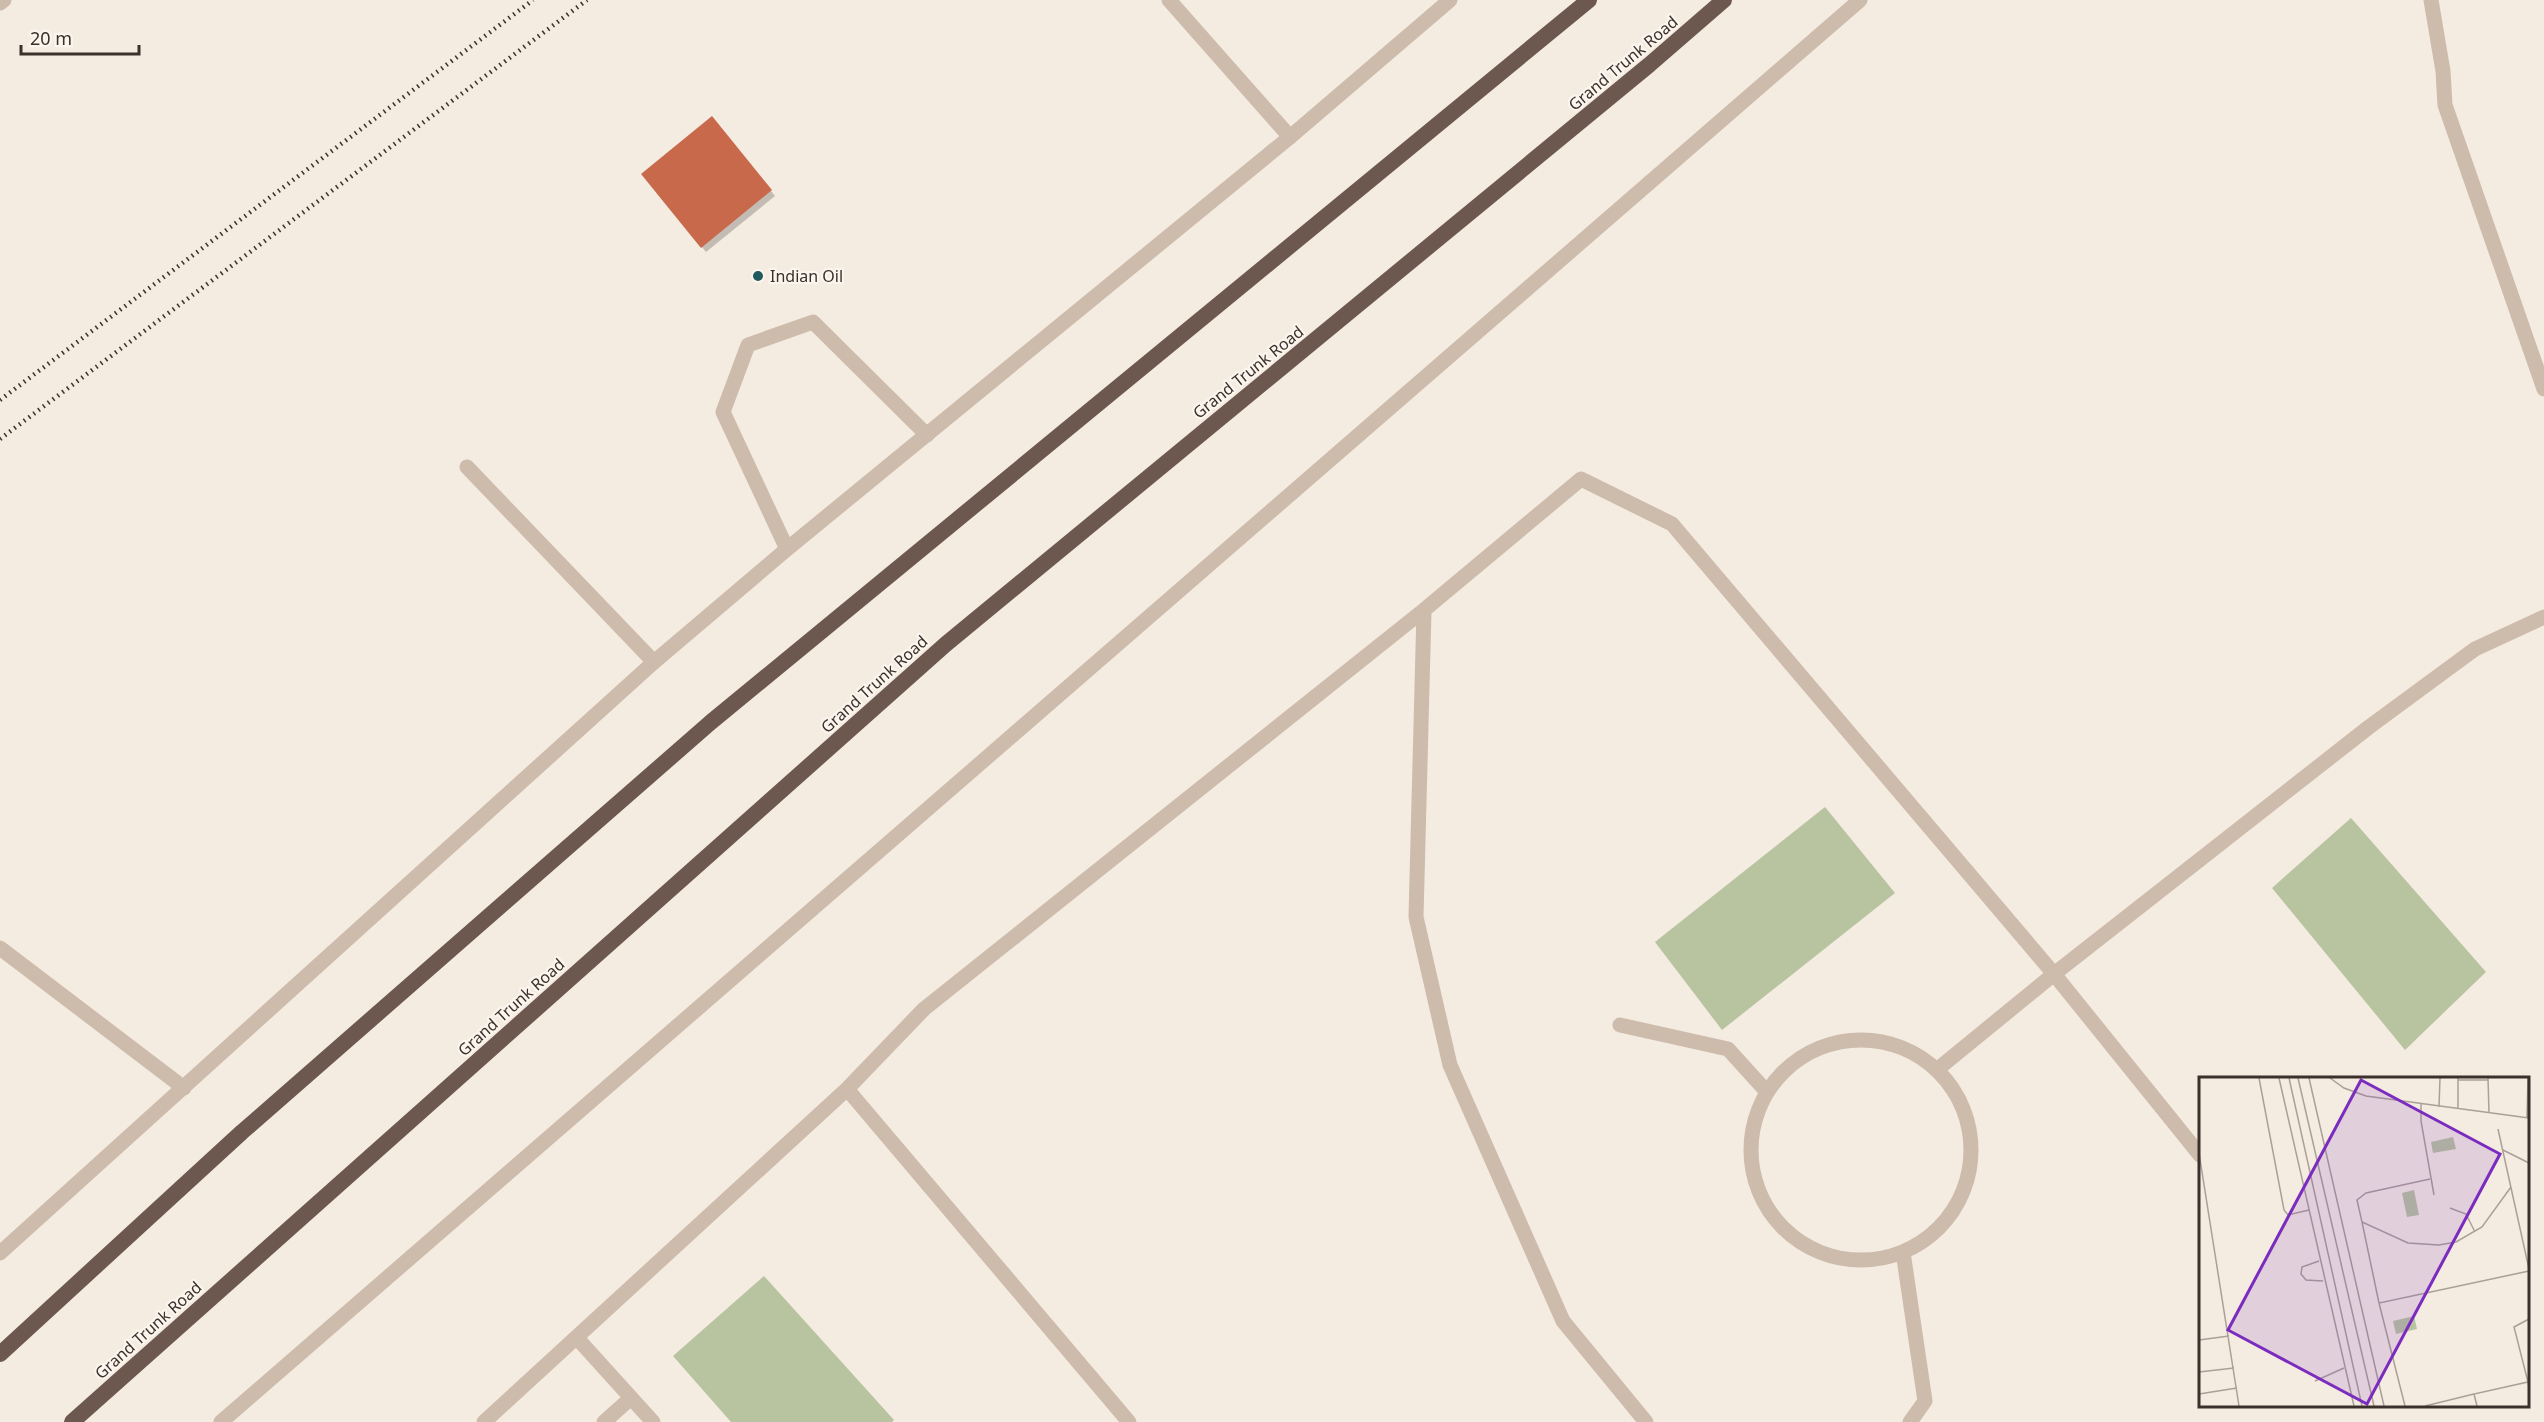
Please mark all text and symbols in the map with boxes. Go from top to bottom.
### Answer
street label: Grand Trunk Road [1564,11,1682,115]
scale bar [21,18,140,56]
text: 20 m [30,26,72,50]
place label: Indian Oil [770,265,843,287]
marker: Indian Oil [751,269,765,283]
street label: Grand Trunk Road [1188,321,1308,423]
street label: Grand Trunk Road [816,630,932,738]
street label: Grand Trunk Road [453,953,569,1061]
inset map [2199,1077,2529,1407]
street label: Grand Trunk Road [90,1276,206,1384]

